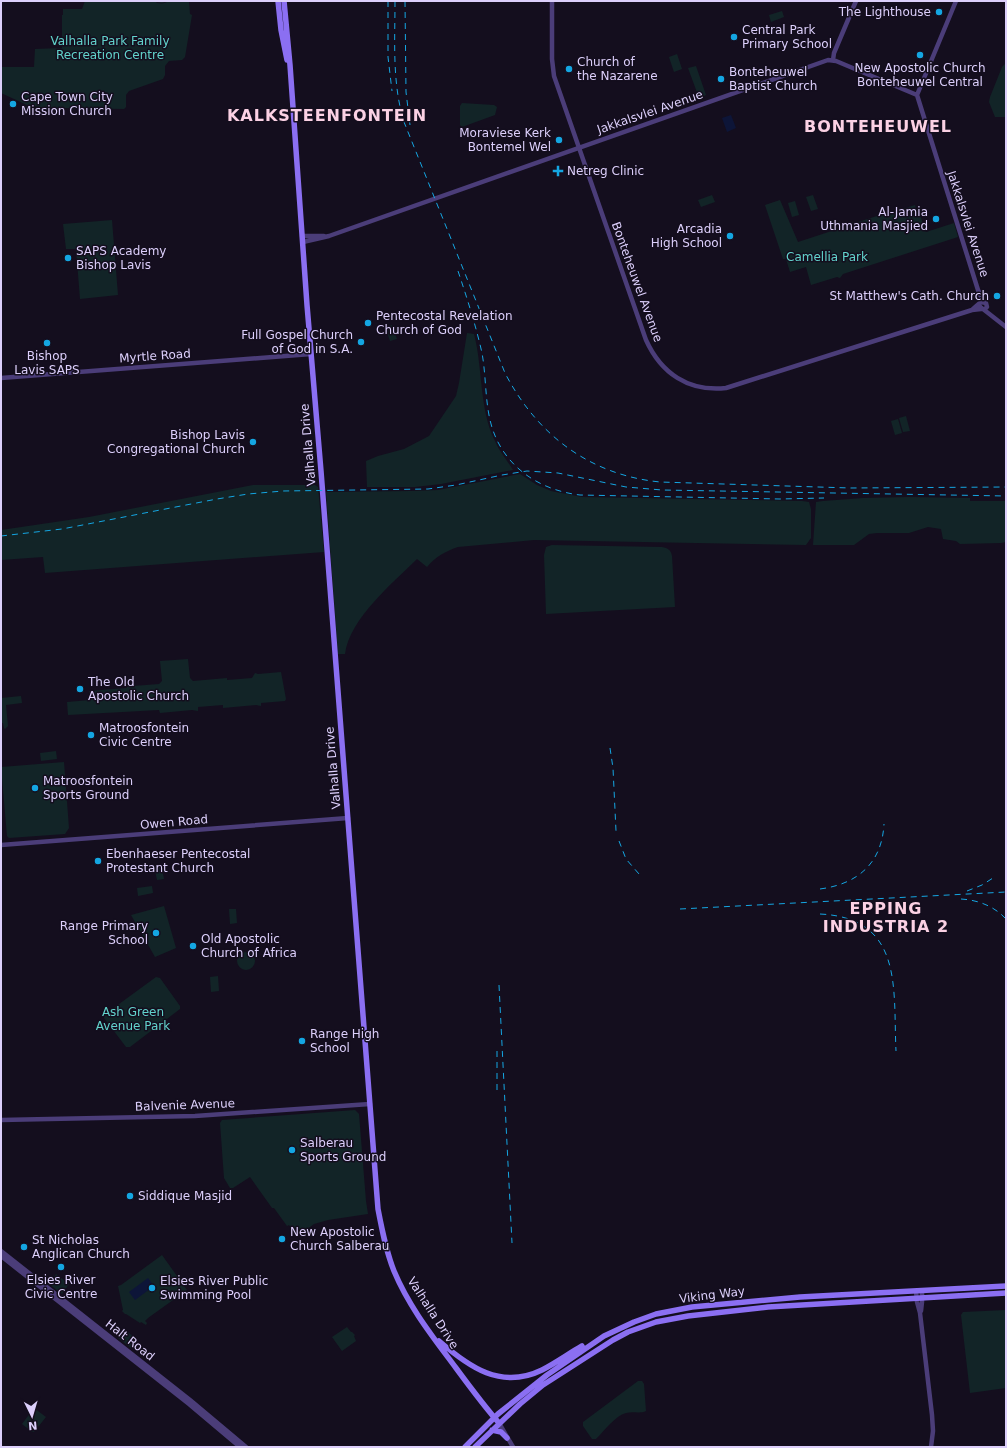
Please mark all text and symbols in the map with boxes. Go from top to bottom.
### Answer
place label: The Lighthouse [838,5,931,19]
marker: The Lighthouse [934,7,944,17]
place label: Central Park Primary School [742,23,832,51]
marker: Central Park Primary School [729,32,739,42]
park label: Valhalla Park Family Recreation Centre [50,34,170,62]
marker: New Apostolic Church Bonteheuwel Central [915,50,925,60]
place label: Church of the Nazarene [577,55,658,83]
place label: New Apostolic Church Bonteheuwel Central [855,61,986,89]
marker: Church of the Nazarene [564,64,574,74]
place label: Bonteheuwel Baptist Church [729,65,817,93]
marker: Bonteheuwel Baptist Church [716,74,726,84]
street label: Jakkalsvlei Avenue [594,87,705,137]
place label: Cape Town City Mission Church [21,90,113,118]
marker: Cape Town City Mission Church [8,99,18,109]
district label: KALKSTEENFONTEIN [227,106,427,125]
district label: BONTEHEUWEL [804,117,952,136]
place label: Moraviese Kerk Bontemel Wel [459,126,551,154]
marker: Moraviese Kerk Bontemel Wel [554,135,564,145]
place label: Netreg Clinic [567,164,644,178]
marker: Netreg Clinic [552,165,564,177]
street label: Jakkalsvlei Avenue [944,168,992,279]
place label: Al-Jamia Uthmania Masjied [820,205,928,233]
marker: Al-Jamia Uthmania Masjied [931,214,941,224]
street label: Bonteheuwel Avenue [609,220,665,344]
place label: Arcadia High School [651,222,722,250]
marker: Arcadia High School [725,231,735,241]
place label: SAPS Academy Bishop Lavis [76,244,166,272]
park label: Camellia Park [786,250,868,264]
marker: SAPS Academy Bishop Lavis [63,253,73,263]
place label: St Matthew's Cath. Church [829,289,989,303]
marker: St Matthew's Cath. Church [992,291,1002,301]
place label: Pentecostal Revelation Church of God [376,309,513,337]
marker: Pentecostal Revelation Church of God [363,318,373,328]
place label: Full Gospel Church of God in S.A. [241,328,353,356]
marker: Full Gospel Church of God in S.A. [356,337,366,347]
marker: Bishop Lavis SAPS [42,338,52,348]
street label: Myrtle Road [119,347,191,365]
place label: Bishop Lavis SAPS [14,349,80,377]
street label: Valhalla Drive [297,403,319,487]
place label: Bishop Lavis Congregational Church [107,428,245,456]
marker: Bishop Lavis Congregational Church [248,437,258,447]
place label: The Old Apostolic Church [87,675,189,703]
marker: The Old Apostolic Church [75,684,85,694]
place label: Matroosfontein Civic Centre [99,721,189,749]
street label: Valhalla Drive [322,726,344,810]
marker: Matroosfontein Civic Centre [86,730,96,740]
place label: Matroosfontein Sports Ground [43,774,133,802]
marker: Matroosfontein Sports Ground [30,783,40,793]
street label: Owen Road [139,812,209,832]
place label: Ebenhaeser Pentecostal Protestant Church [106,847,250,875]
marker: Ebenhaeser Pentecostal Protestant Church [93,856,103,866]
district label: EPPING INDUSTRIA 2 [823,899,949,936]
place label: Range Primary School [60,919,148,947]
marker: Range Primary School [151,928,161,938]
place label: Old Apostolic Church of Africa [201,932,297,960]
marker: Old Apostolic Church of Africa [188,941,198,951]
park label: Ash Green Avenue Park [96,1005,170,1033]
place label: Range High School [310,1027,379,1055]
marker: Range High School [297,1036,307,1046]
street label: Balvenie Avenue [135,1096,235,1114]
place label: Salberau Sports Ground [300,1136,386,1164]
marker: Salberau Sports Ground [287,1145,297,1155]
place label: Siddique Masjid [138,1189,232,1203]
marker: Siddique Masjid [125,1191,135,1201]
place label: New Apostolic Church Salberau [290,1225,389,1253]
place label: St Nicholas Anglican Church [32,1233,130,1261]
marker: New Apostolic Church Salberau [277,1234,287,1244]
marker: St Nicholas Anglican Church [19,1242,29,1252]
marker: Elsies River Civic Centre [56,1262,66,1272]
place label: Elsies River Civic Centre [25,1273,97,1301]
place label: Elsies River Public Swimming Pool [160,1274,268,1302]
street label: Valhalla Drive [405,1274,461,1352]
marker: Elsies River Public Swimming Pool [147,1283,157,1293]
street label: Viking Way [678,1284,746,1306]
street label: Halt Road [103,1317,157,1363]
north arrow [12,1396,52,1436]
text: N [28,1419,38,1432]

